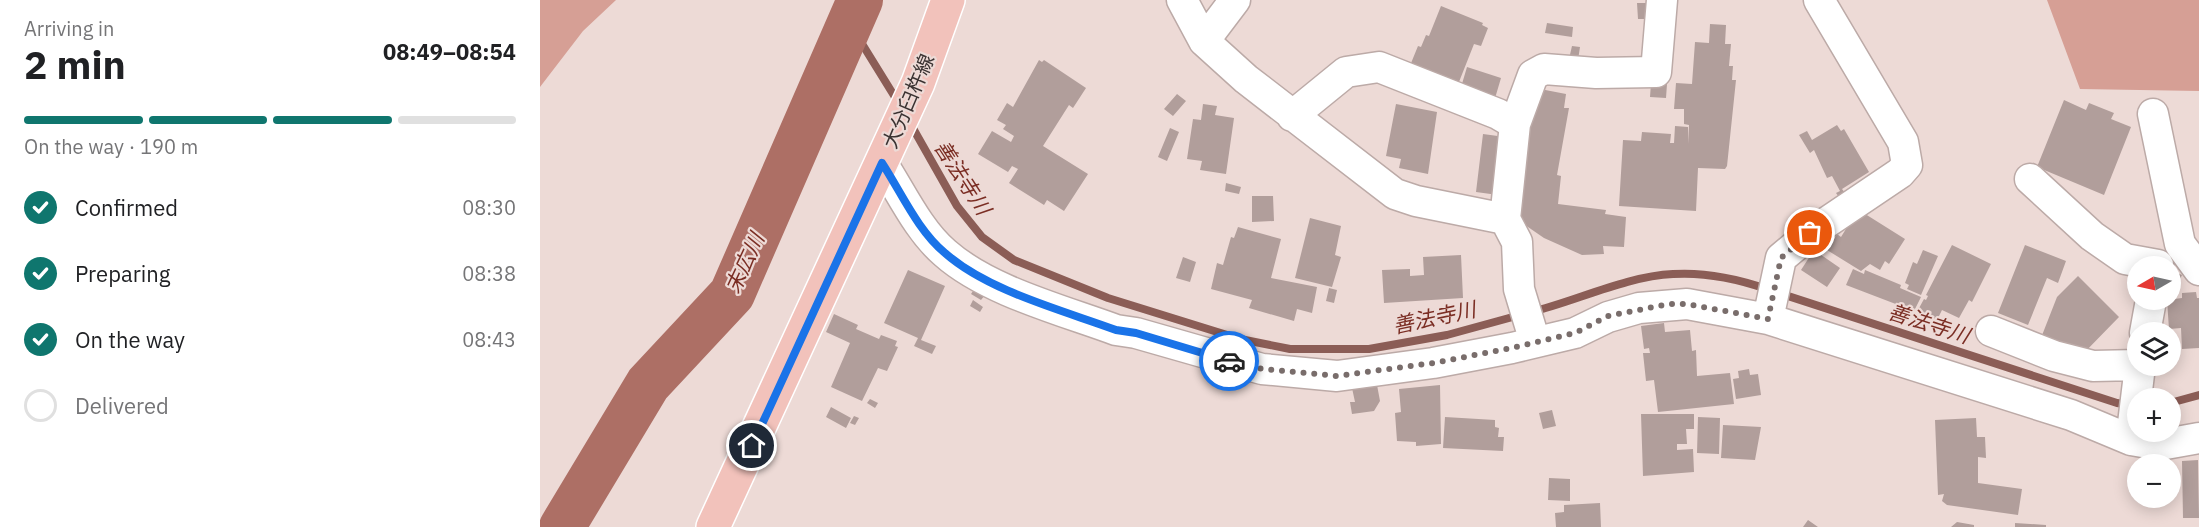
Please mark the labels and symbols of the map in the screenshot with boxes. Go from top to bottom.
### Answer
street label: 大分臼杵線 [876,50,940,152]
water label: 善法寺川 [928,134,999,222]
pin [1784,207,1835,258]
water label: 末広川 [718,227,771,297]
north arrow [2127,256,2181,310]
water label: 善法寺川 [1390,294,1480,339]
water label: 善法寺川 [1885,297,1975,350]
courier [1199,331,1259,391]
pin [726,420,777,471]

